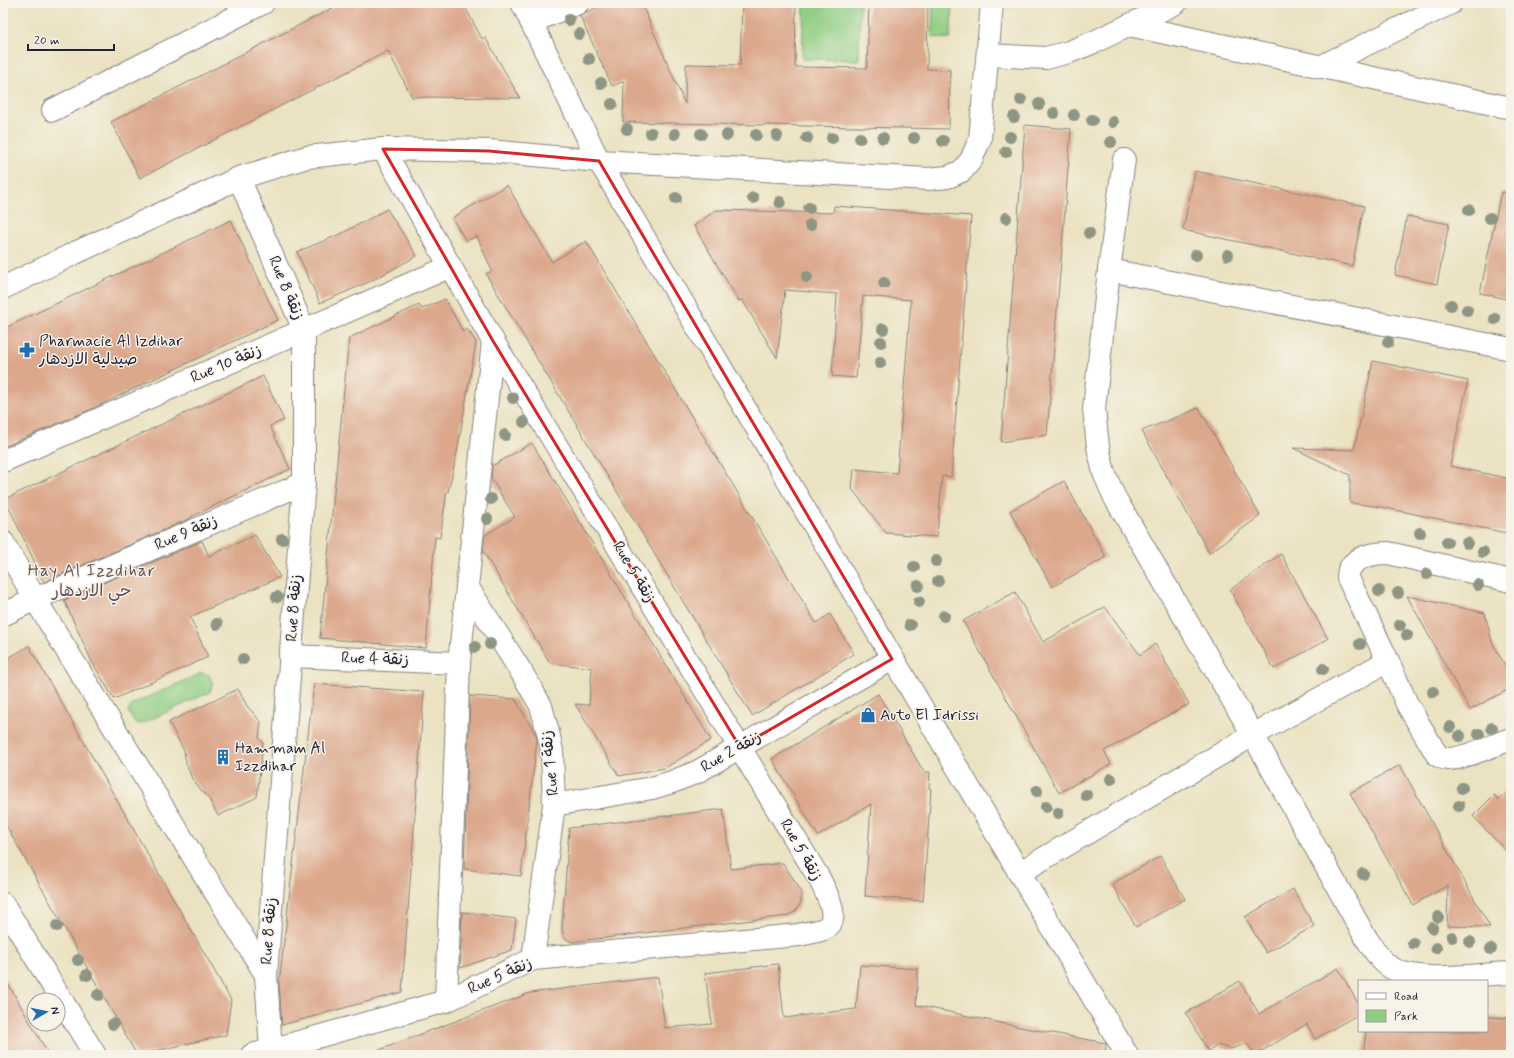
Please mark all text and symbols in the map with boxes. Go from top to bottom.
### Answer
scale bar [28,26,114,52]
text: 20 m [34,33,60,49]
street label: Rue 8 زنقة [263,253,309,323]
place label: Pharmacie Al Izdihar صيدلية الازدهار [38,331,183,370]
street label: Rue 10 زنقة [187,340,265,388]
pharmacy icon: Pharmacie Al Izdihar صيدلية الازدهار [18,341,36,359]
street label: Rue 9 زنقة [151,510,221,556]
street label: Rue 5 زنقة [607,537,661,607]
district label: Hay Al Izzdihar حي الازدهار [28,560,156,605]
street label: Rue 8 زنقة [281,574,307,642]
street label: Rue 4 زنقة [341,647,409,671]
place label: Auto El Idrissi [880,705,979,726]
shop icon: Auto El Idrissi [859,706,877,724]
street label: Rue 2 زنقة [697,726,765,778]
street label: Rue 1 زنقة [536,729,564,797]
place label: Hammam Al Izzdihar [235,738,325,777]
building icon: Hammam Al Izzdihar [214,748,232,766]
street label: Rue 5 زنقة [775,815,827,885]
street label: Rue 8 زنقة [256,897,282,965]
street label: Rue 5 زنقة [465,953,535,999]
legend [1358,980,1488,1032]
text: Road [1394,989,1418,1005]
north arrow [26,992,66,1032]
text: N [47,1006,62,1015]
text: Park [1394,1009,1418,1025]

